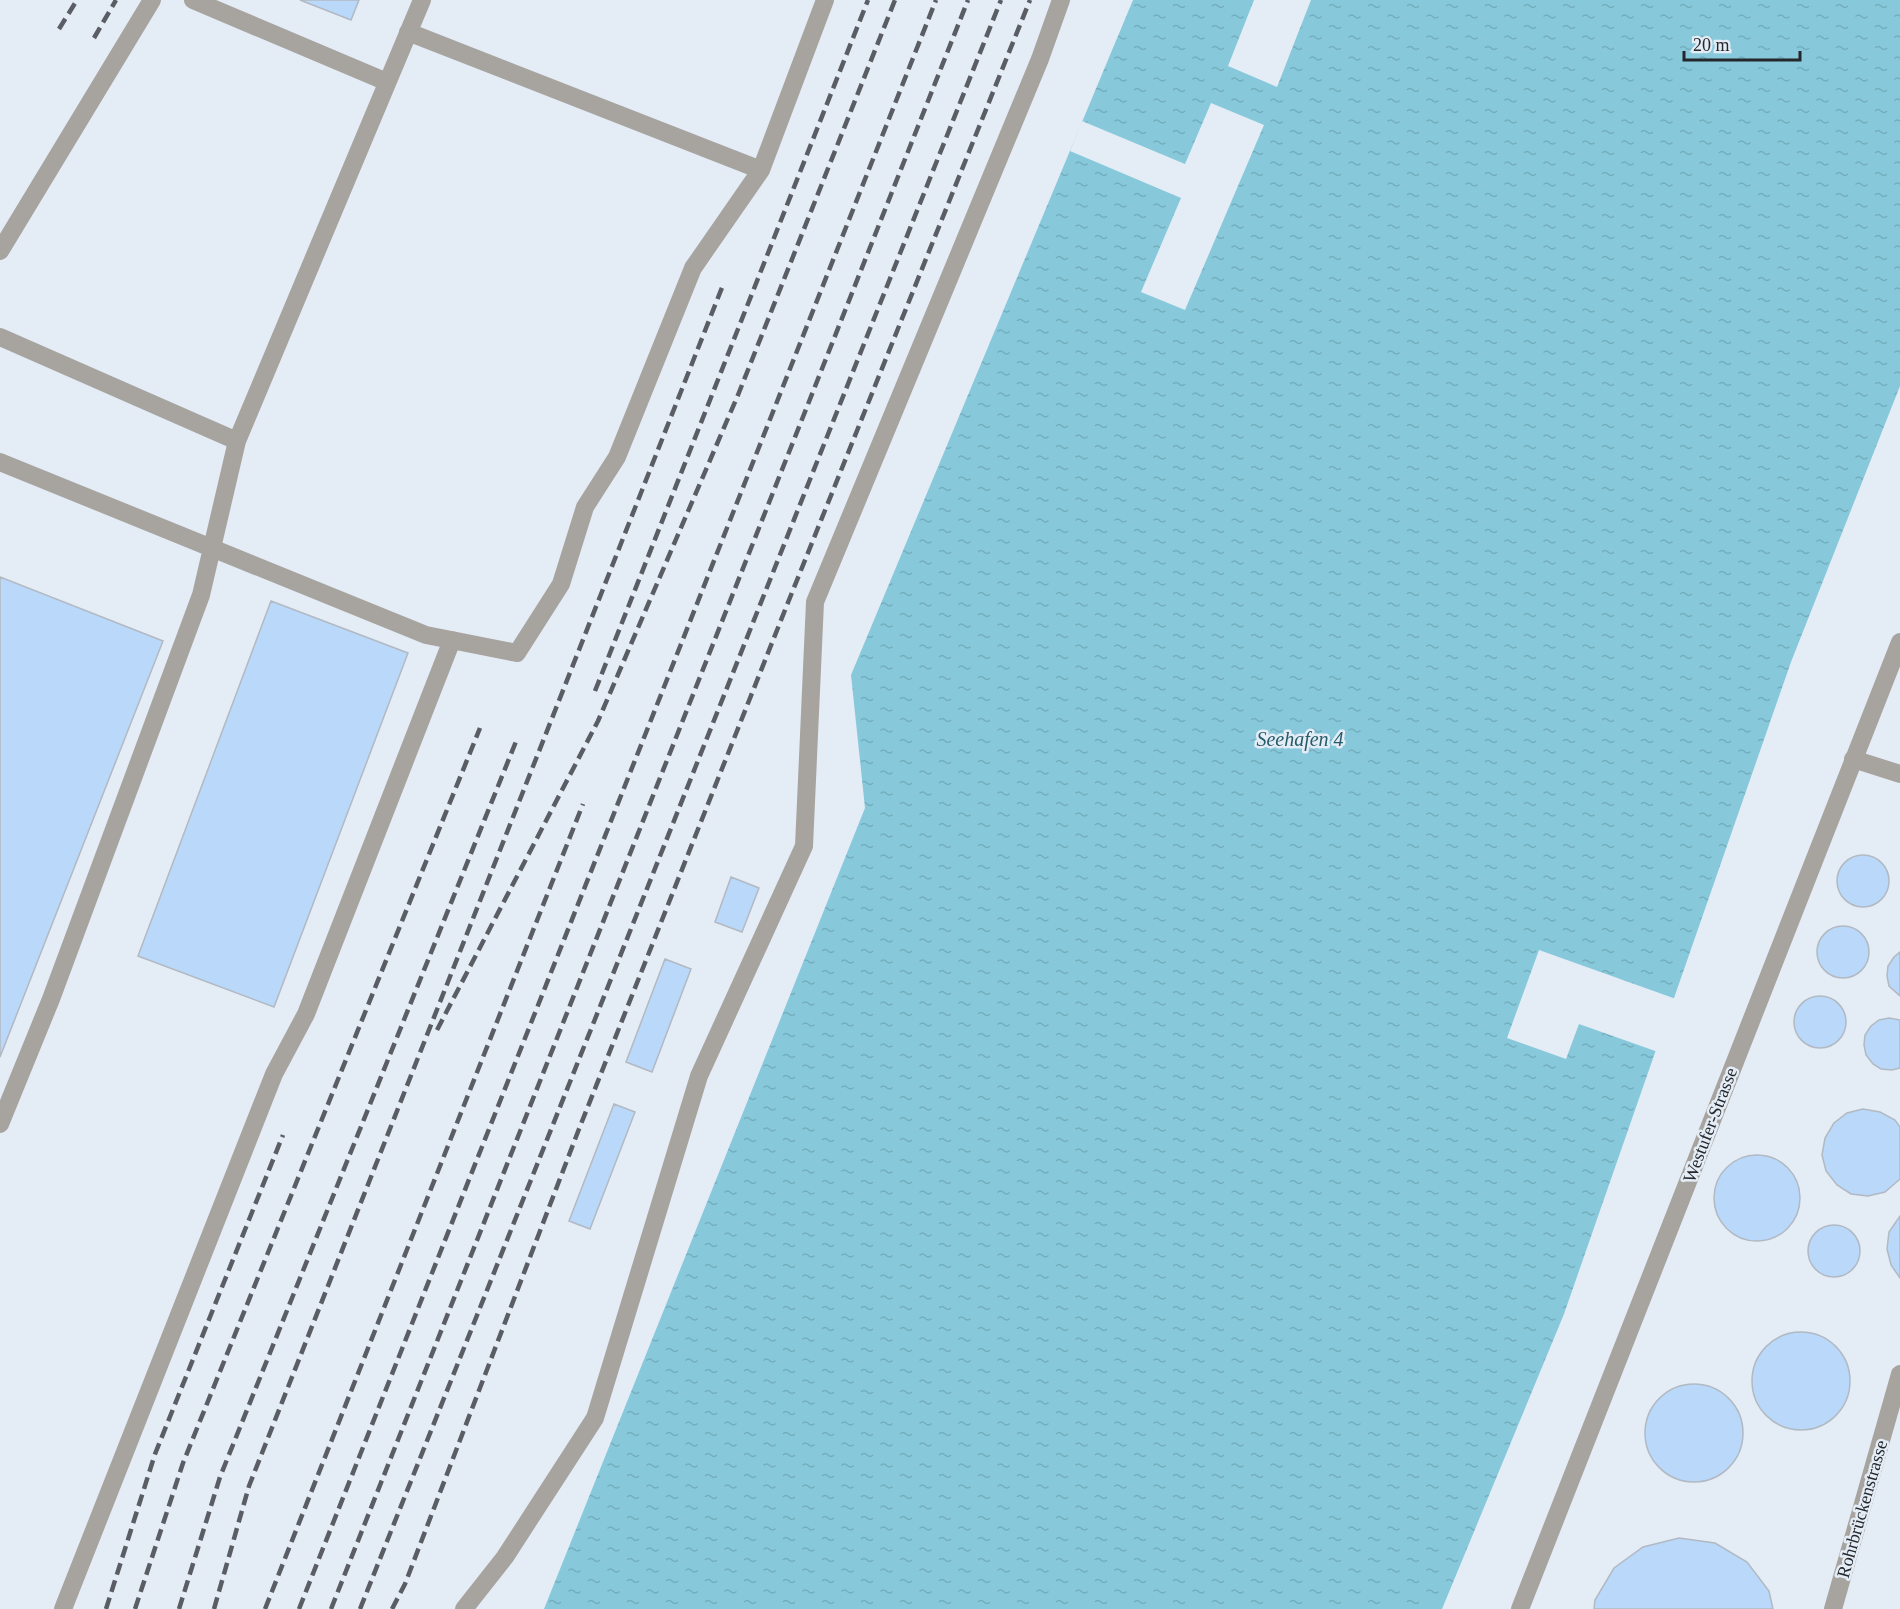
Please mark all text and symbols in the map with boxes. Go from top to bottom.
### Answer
scale bar [1684,24,1800,62]
text: 20 m [1693,35,1730,55]
water label: Seehafen 4 [1256,728,1344,751]
street label: Westufer-Strasse [1679,1065,1741,1185]
street label: Rohrbrückenstrasse [1833,1438,1891,1580]

